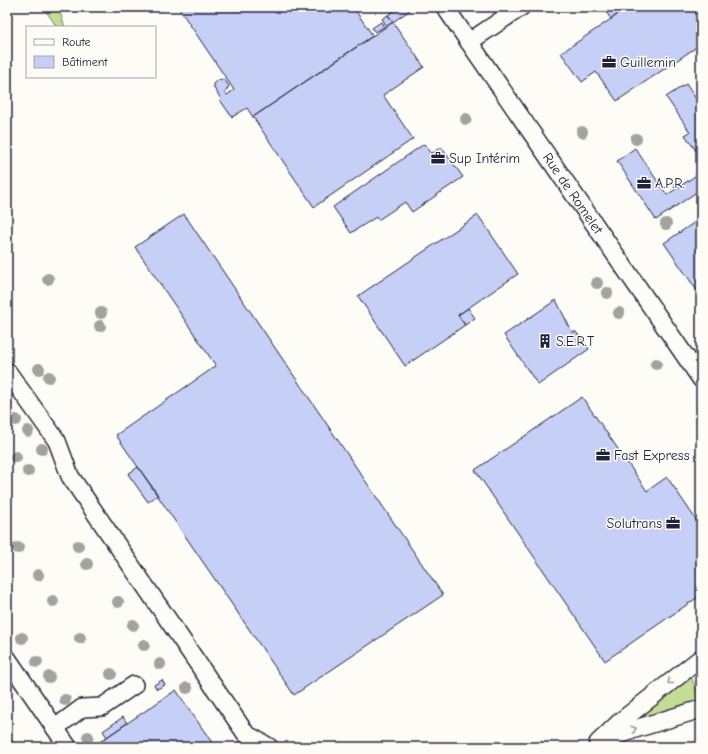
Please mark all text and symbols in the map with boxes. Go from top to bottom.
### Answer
legend [26,26,156,78]
text: Route [62,35,91,49]
office icon: Guillemin [601,54,617,70]
place label: Guillemin [620,54,676,71]
text: Bâtiment [62,55,108,69]
street label: Rue de Romelet [539,149,608,238]
office icon: Sup Intérim [430,150,446,166]
place label: Sup Intérim [449,150,520,167]
office icon: A.P.R. [636,175,652,191]
place label: A.P.R. [655,175,685,192]
building icon: S.E.R.T [537,333,553,349]
place label: S.E.R.T [556,333,595,350]
office icon: Fast Express [595,447,611,463]
place label: Fast Express [614,447,690,464]
place label: Solutrans [607,515,662,532]
office icon: Solutrans [665,515,681,531]
one-way arrow [668,677,675,684]
one-way arrow [631,726,638,734]

